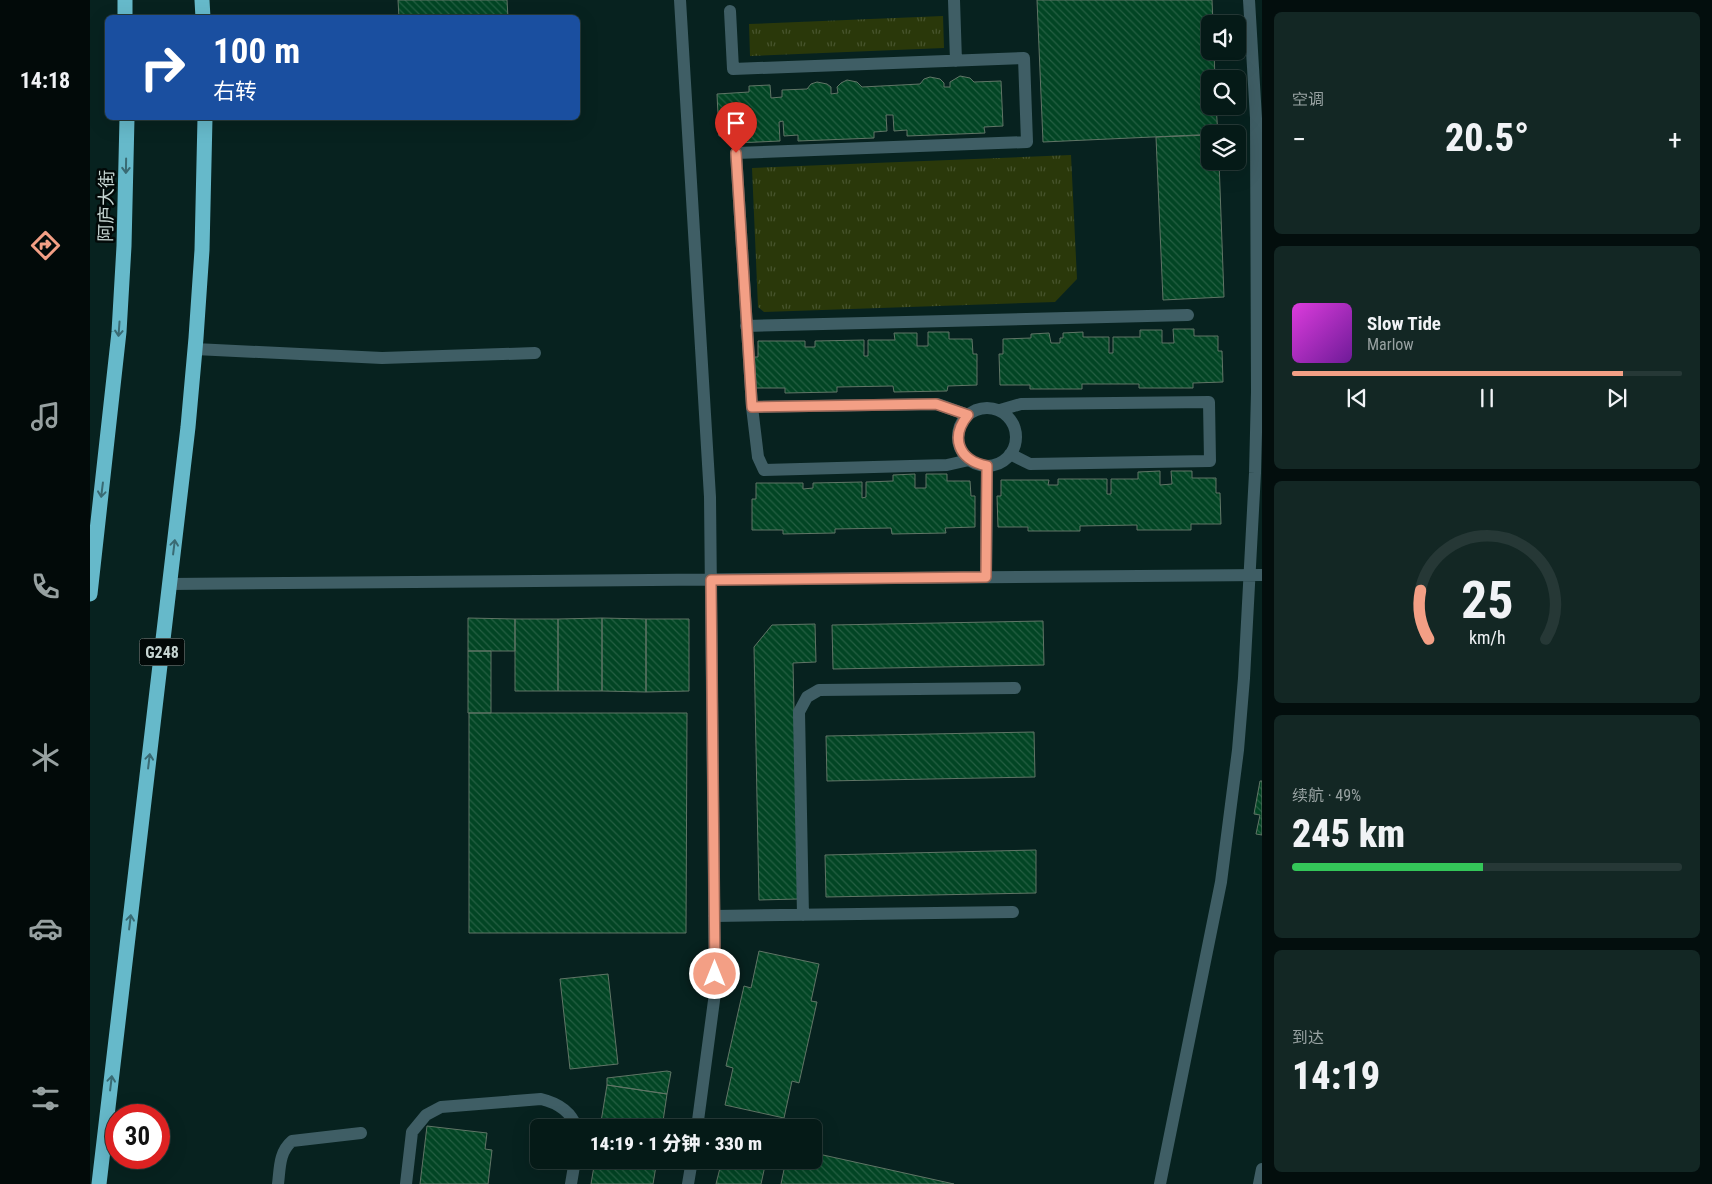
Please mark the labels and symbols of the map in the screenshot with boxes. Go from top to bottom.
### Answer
pin [715,102,757,153]
one-way arrow [121,158,131,174]
street label: 阿庐大街 [95,170,117,242]
one-way arrow [114,320,124,336]
one-way arrow [97,482,107,498]
one-way arrow [169,539,179,555]
road number: G248 [140,638,184,666]
one-way arrow [144,753,154,769]
one-way arrow [125,914,135,930]
position arrow [688,947,740,999]
one-way arrow [106,1076,116,1092]
speed limit sign: 30 [105,1104,170,1169]

